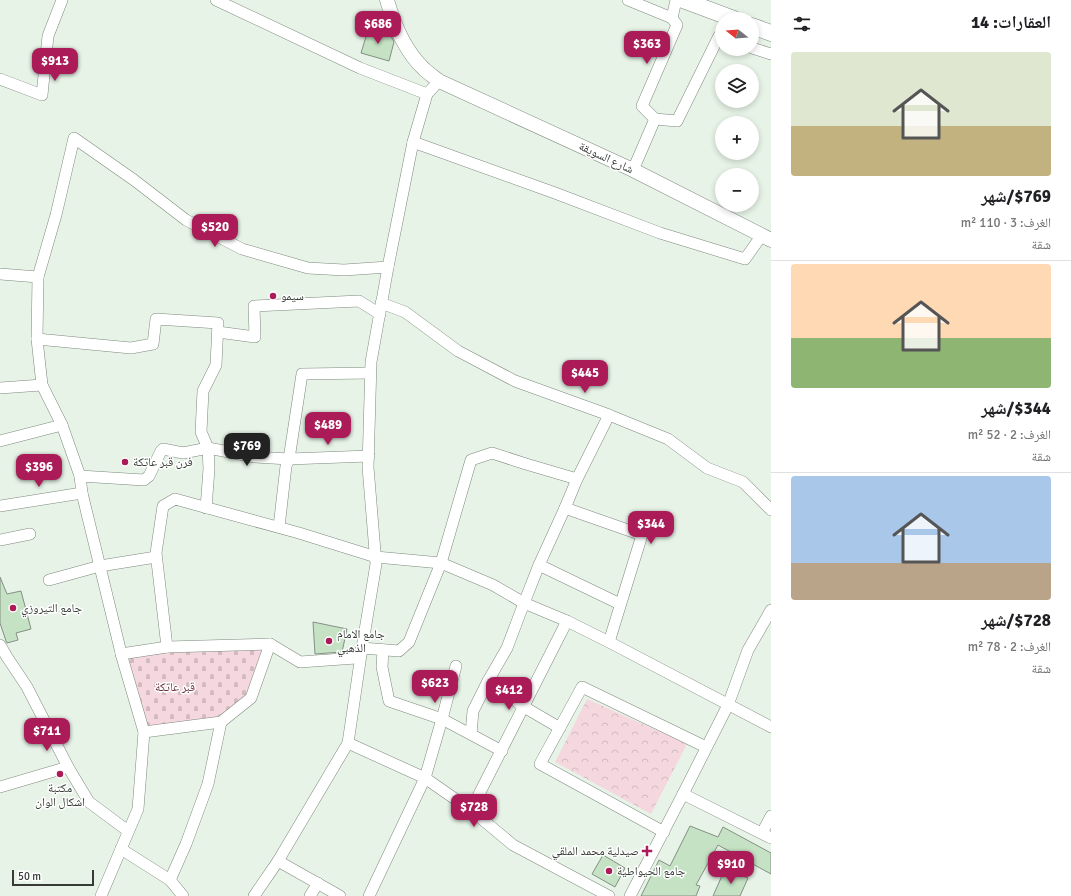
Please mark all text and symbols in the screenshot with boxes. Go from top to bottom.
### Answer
pin: $686 [354,11,402,45]
north arrow [715,12,759,56]
map controls [715,12,759,212]
text: العقارات: 14 [971,12,1051,33]
icon: filters [791,13,813,35]
text: $686 [364,16,392,32]
pin: $363 [623,31,671,65]
text: $363 [633,36,661,52]
pin: $913 [31,48,79,82]
text: $913 [41,53,69,69]
button: layers [715,64,759,108]
icon: home [885,78,957,150]
button: + [715,116,759,160]
street label: شارع السويقة [576,139,636,177]
button: − [715,168,759,212]
text: $769/شهر [981,186,1051,207]
pin: $520 [191,214,239,248]
text: الغرف: 3 · 110 m² [961,215,1051,231]
text: $520 [201,219,229,235]
text: شقة [1032,237,1051,253]
place label: سيمو [281,289,304,304]
icon: home [885,290,957,362]
marker: سيمو [268,291,278,301]
pin: $445 [561,360,609,394]
text: $445 [571,365,599,381]
text: $344/شهر [981,398,1051,419]
pin: $489 [304,412,352,446]
text: $489 [314,417,342,433]
text: الغرف: 2 · 52 m² [968,427,1051,443]
pin: $769 [223,433,271,467]
text: $769 [233,438,261,454]
text: شقة [1032,449,1051,465]
pin: $396 [15,454,63,488]
place label: فرن قبر عاتكة [133,455,193,470]
marker: فرن قبر عاتكة [120,457,130,467]
text: $396 [25,459,53,475]
icon: home [885,502,957,574]
pin: $344 [627,511,675,545]
text: $344 [637,516,665,532]
place label: جامع التيروزي [21,601,82,618]
marker: جامع التيروزي [8,603,18,613]
text: $728/شهر [981,610,1051,631]
place label: جامع الامام الذهبي [337,627,385,658]
marker: جامع الامام الذهبي [324,636,334,646]
text: الغرف: 2 · 78 m² [968,639,1051,655]
text: شقة [1032,661,1051,677]
pin: $623 [411,670,459,704]
text: $623 [421,675,449,691]
pin: $412 [485,677,533,711]
park label: قبر عاتكة [155,680,195,695]
text: $412 [495,682,523,698]
pin: $711 [23,718,71,752]
text: $711 [33,723,61,739]
marker: مكتبة اشكال الوان [55,769,65,779]
place label: مكتبة اشكال الوان [35,781,85,810]
pin: $728 [450,794,498,828]
text: $728 [460,799,488,815]
place label: صيدلية محمد الملقي [552,844,639,861]
marker: صيدلية محمد الملقي [642,846,652,856]
pin: $910 [707,851,755,885]
text: $910 [717,856,745,872]
place label: جامع الحيواطية [617,864,686,879]
marker: جامع الحيواطية [604,866,614,876]
scale bar [12,868,94,887]
text: 50 m [18,870,41,883]

